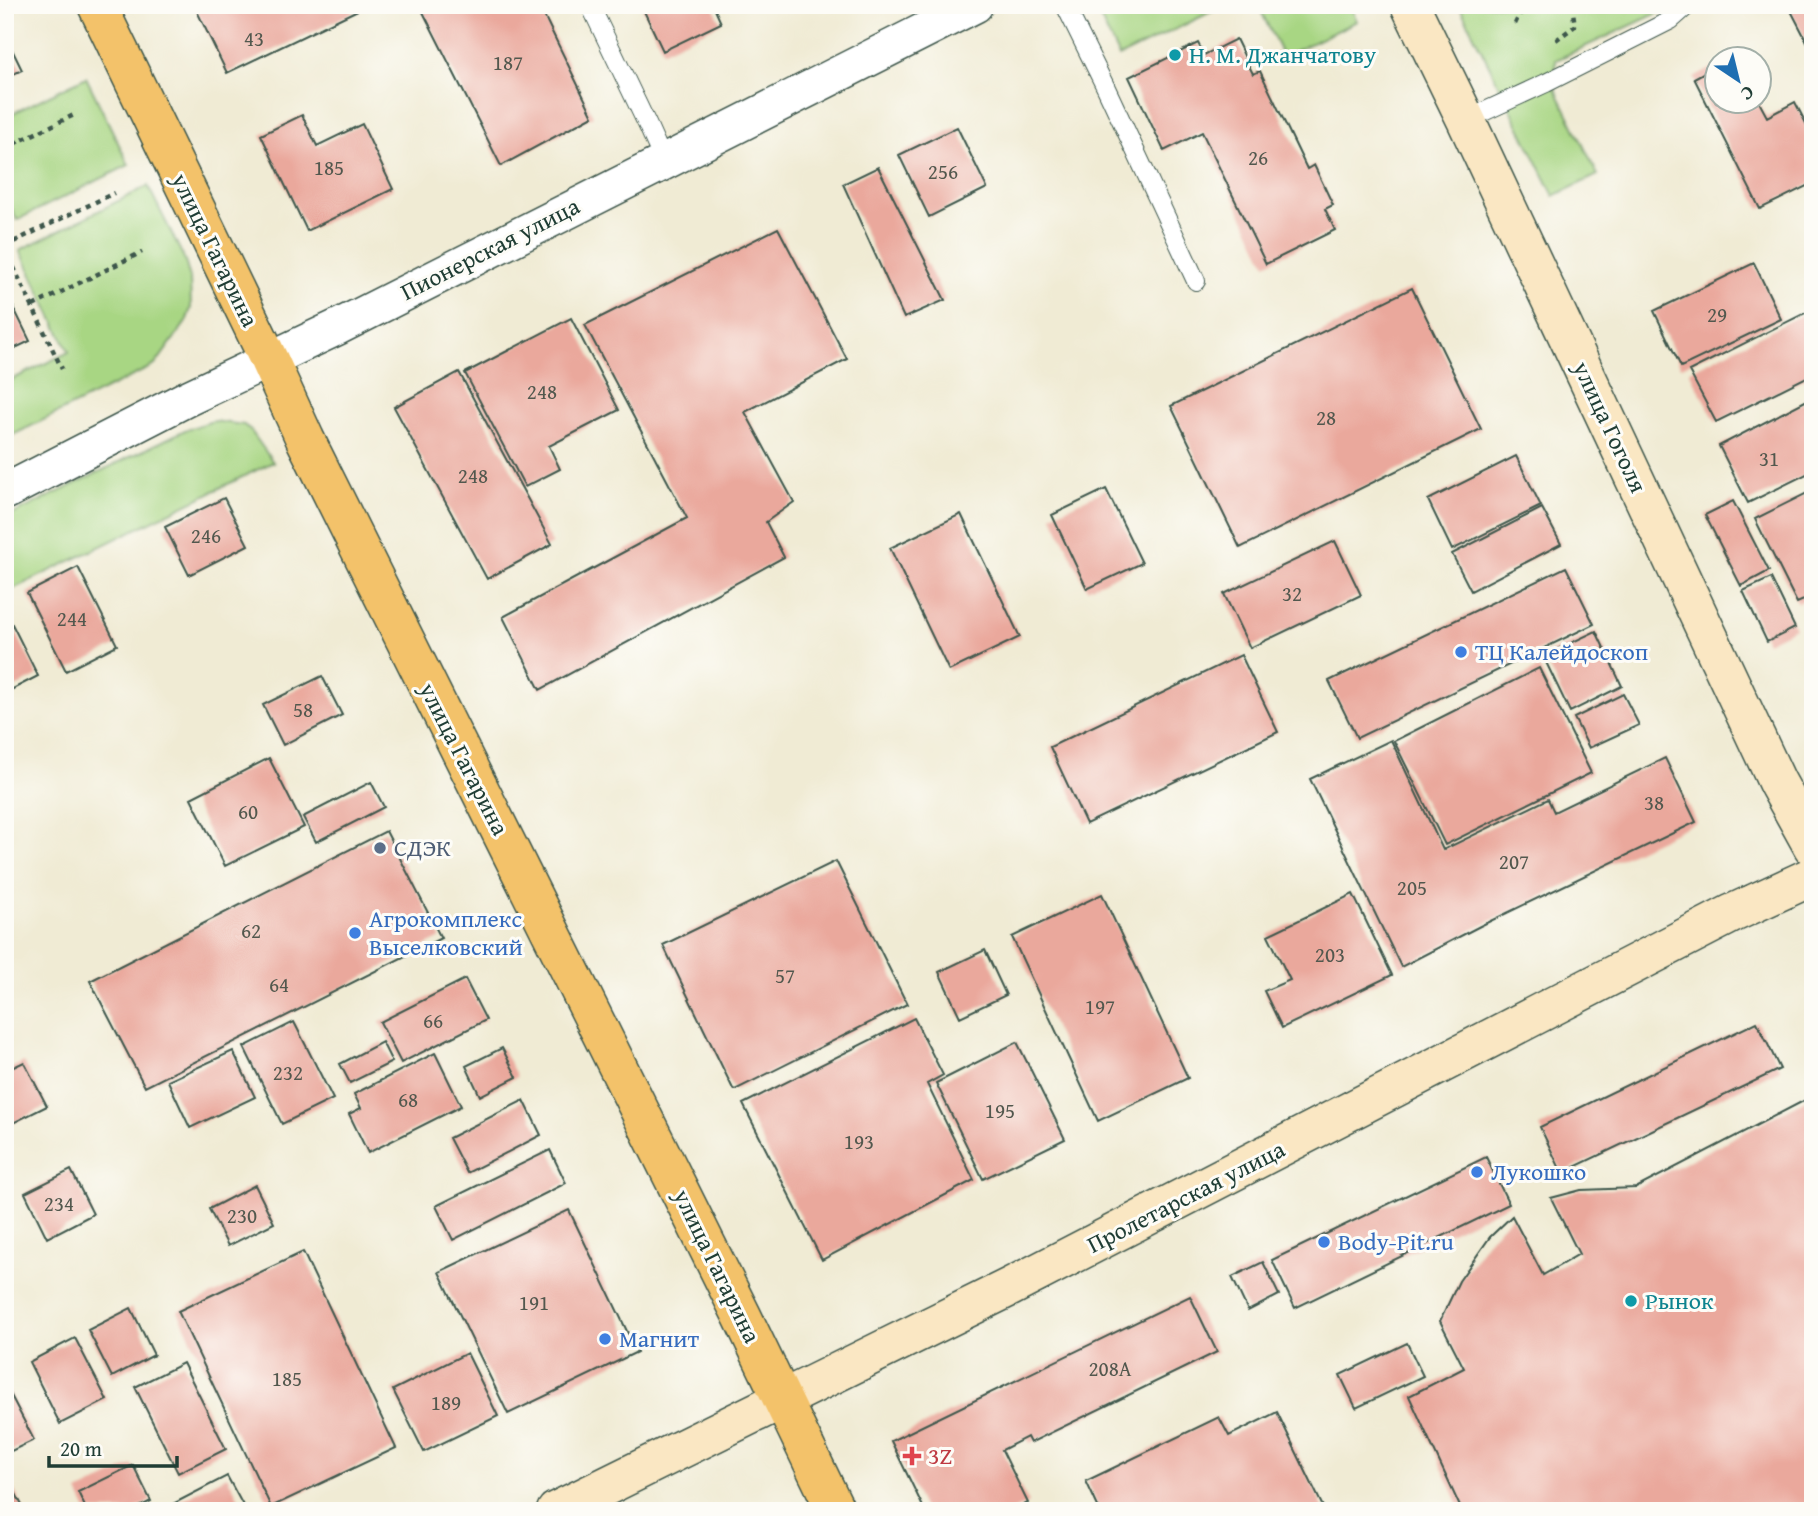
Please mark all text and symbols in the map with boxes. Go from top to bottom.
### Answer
house number: 43 [244,23,264,54]
place label: Н. М. Джанчатову [1189,37,1376,72]
north arrow [1702,46,1772,116]
house number: 187 [493,47,523,78]
marker: Н. М. Джанчатову [1167,47,1183,63]
text: С [1735,79,1760,109]
house number: 26 [1248,142,1268,173]
house number: 185 [314,152,344,183]
house number: 256 [928,156,958,187]
street label: улица Гагарина [163,166,268,333]
street label: Пионерская улица [394,188,586,309]
house number: 29 [1707,299,1727,330]
street label: улица Гоголя [1564,354,1656,498]
house number: 248 [527,376,557,407]
house number: 28 [1316,402,1336,433]
house number: 31 [1759,443,1779,474]
house number: 248 [458,460,488,491]
house number: 246 [191,520,221,551]
house number: 32 [1282,578,1302,609]
house number: 244 [57,603,87,634]
place label: ТЦ Калейдоскоп [1475,634,1648,669]
marker: ТЦ Калейдоскоп [1453,644,1469,660]
street label: улица Гагарина [410,675,518,842]
house number: 58 [293,694,313,725]
house number: 38 [1644,787,1664,818]
house number: 60 [238,796,258,827]
place label: СДЭК [394,830,451,865]
marker: СДЭК [372,840,388,856]
house number: 207 [1499,846,1529,877]
house number: 205 [1397,872,1427,903]
place label: Агрокомплекс Выселковский [369,901,523,964]
house number: 62 [241,915,261,946]
marker: Агрокомплекс Выселковский [347,925,363,941]
house number: 203 [1315,939,1345,970]
house number: 57 [775,960,795,991]
house number: 64 [269,969,289,1000]
house number: 197 [1085,991,1115,1022]
house number: 66 [423,1005,443,1036]
house number: 232 [273,1057,303,1088]
house number: 68 [398,1084,418,1115]
house number: 195 [985,1095,1015,1126]
house number: 193 [844,1126,874,1157]
street label: Пролетарская улица [1081,1131,1291,1262]
place label: Лукошко [1491,1154,1586,1189]
marker: Лукошко [1469,1164,1485,1180]
street label: улица Гагарина [665,1182,770,1349]
house number: 234 [44,1188,74,1219]
house number: 230 [227,1200,257,1231]
place label: Body-Pit.ru [1338,1224,1454,1259]
marker: Body-Pit.ru [1316,1234,1332,1250]
place label: Рынок [1645,1283,1714,1318]
house number: 191 [519,1287,549,1318]
marker: Рынок [1623,1293,1639,1309]
place label: Магнит [619,1321,700,1356]
marker: Магнит [597,1331,613,1347]
house number: 208А [1088,1353,1132,1384]
house number: 185 [272,1363,302,1394]
house number: 189 [431,1387,461,1418]
scale bar [49,1425,177,1469]
text: 20 m [60,1433,102,1464]
place label: 3Z [928,1438,952,1473]
marker: 3Z [902,1446,922,1466]

